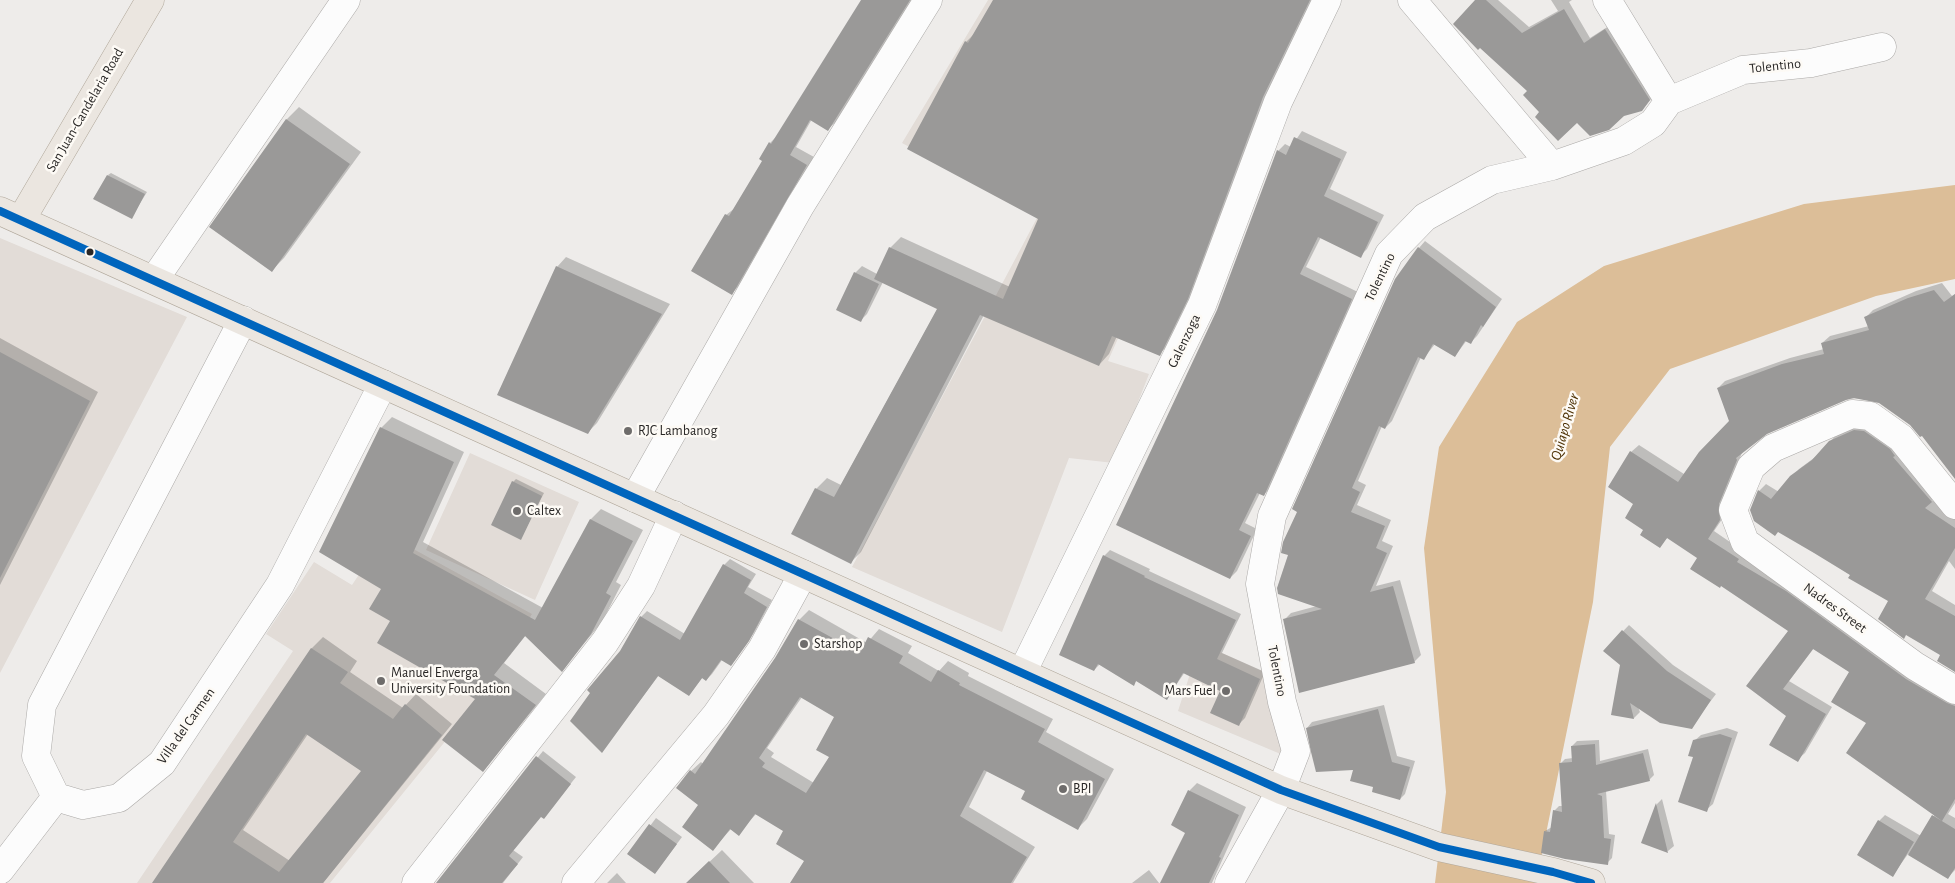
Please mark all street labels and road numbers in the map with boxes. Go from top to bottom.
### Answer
street label: San Juan-Candelaria Road [43,45,127,175]
street label: Tolentino [1748,55,1802,77]
street label: Tolentino [1361,250,1399,304]
street label: Galenzoga [1164,312,1204,370]
street label: Nadres Street [1800,579,1870,637]
street label: Tolentino [1264,644,1290,698]
street label: Villa del Carmen [153,685,219,767]

